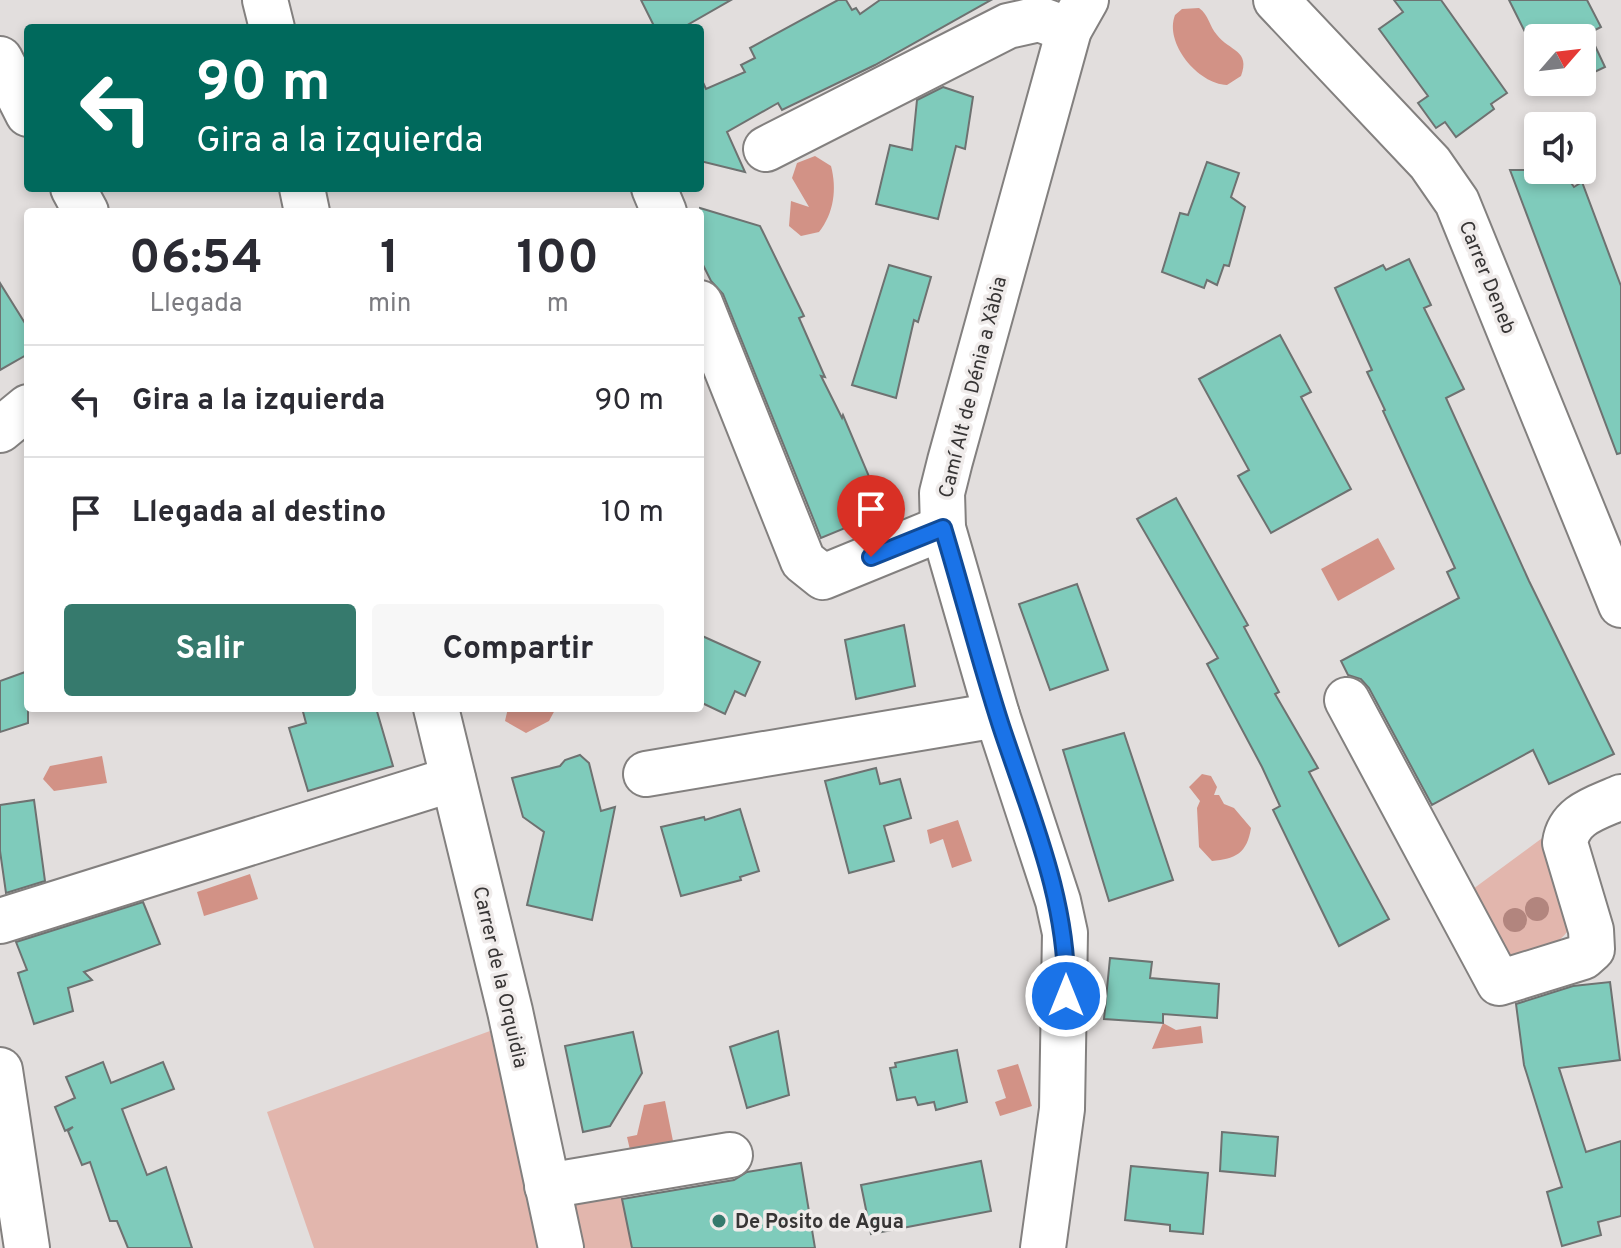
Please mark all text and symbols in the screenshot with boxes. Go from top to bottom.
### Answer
north arrow [1524,24,1596,96]
map controls [1524,24,1596,184]
text: 90 m [196,50,331,120]
icon: left [64,56,168,160]
button: sound [1524,112,1596,184]
text: Gira a la izquierda [196,119,483,165]
street label: Carrer Deneb [1452,217,1521,338]
text: 06:54 [129,230,263,290]
text: 1 [380,230,399,290]
text: 100 [516,230,599,290]
street label: Camí Alt de Dénia a Xàbia [934,274,1014,501]
text: Llegada [150,288,243,321]
text: min [368,288,411,321]
text: m [547,288,569,321]
icon: left [64,379,108,423]
text: Gira a la izquierda [132,383,385,420]
text: 90 m [595,383,664,420]
pin [837,475,905,557]
icon: arrive [849,487,893,531]
icon: arrive [64,491,108,535]
text: Llegada al destino [132,495,386,532]
text: 10 m [601,495,664,532]
button: Salir [64,604,356,696]
button: Compartir [372,604,664,696]
street label: Carrer de la Orquidia [465,884,533,1071]
position arrow [1024,954,1108,1038]
place label: De Posito de Agua [735,1210,904,1236]
marker: De Posito de Agua [710,1212,728,1230]

